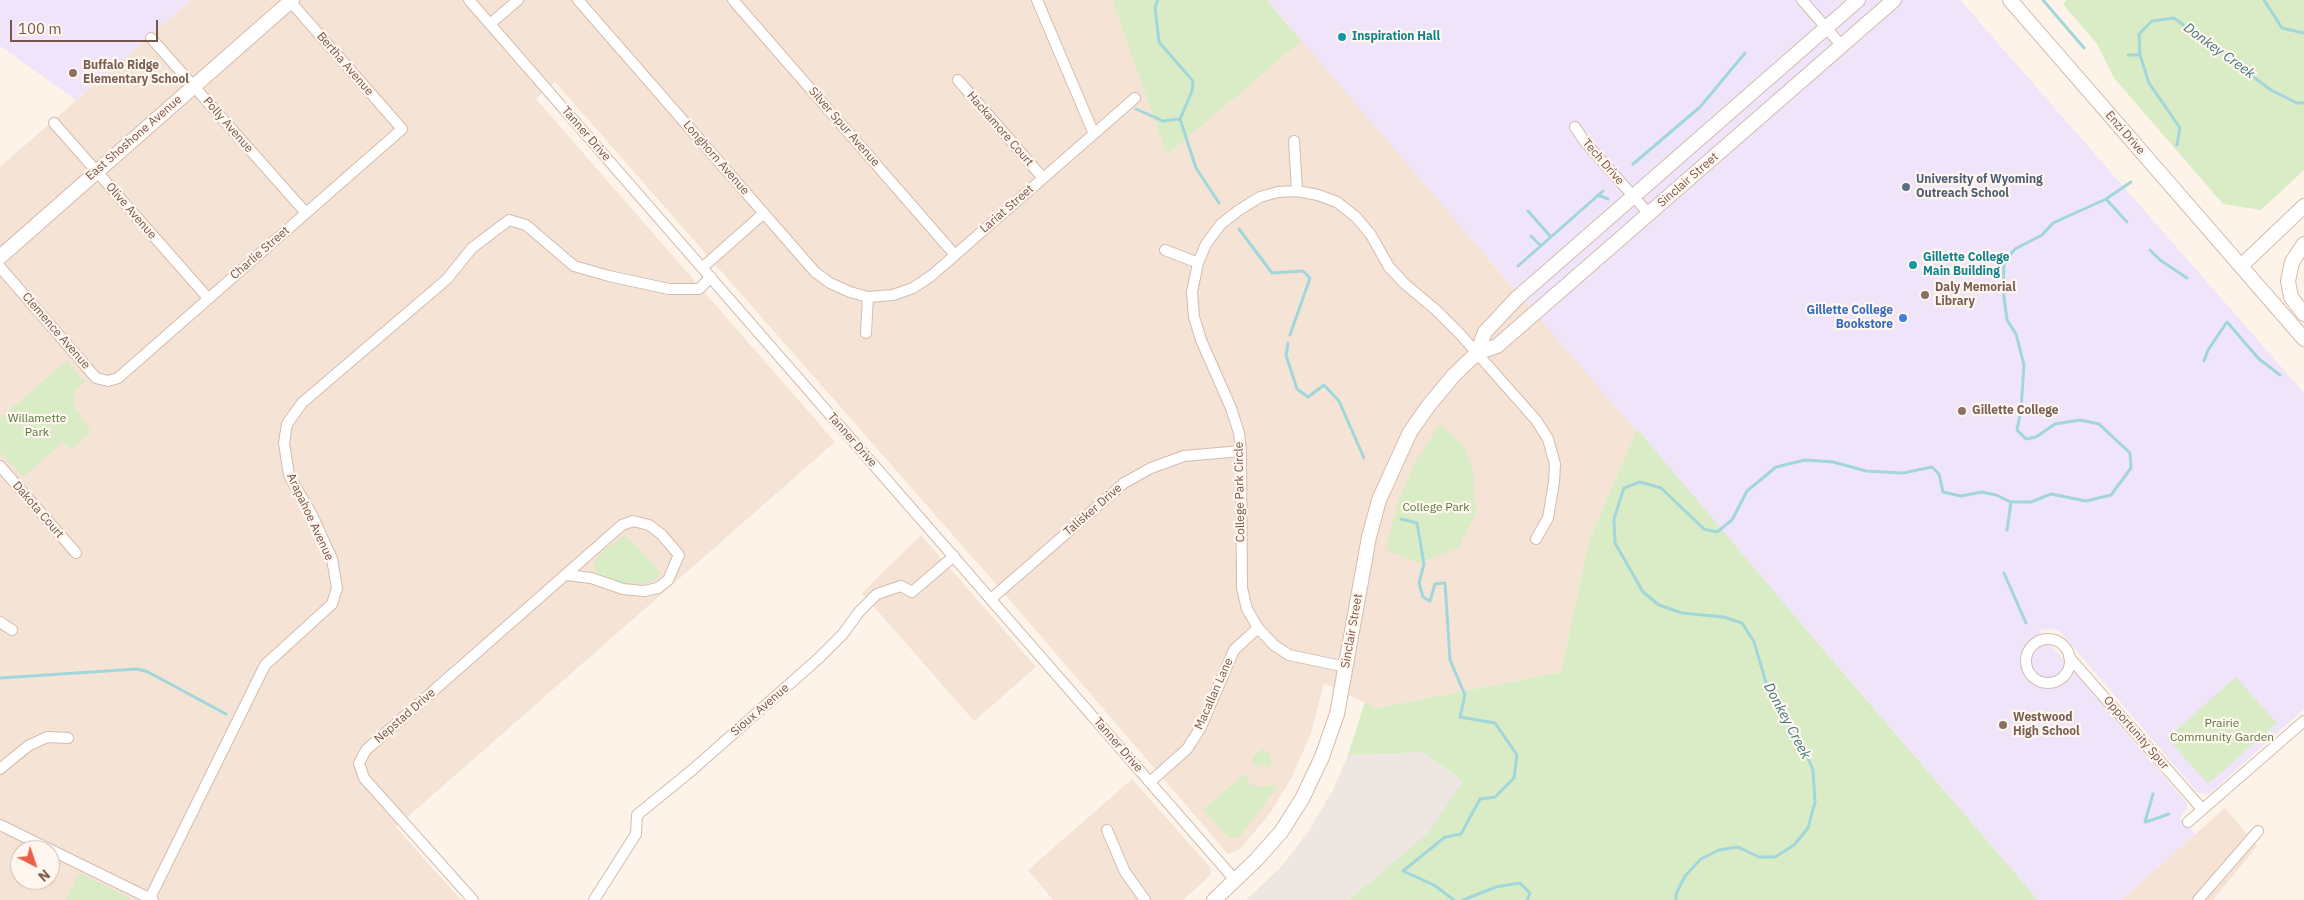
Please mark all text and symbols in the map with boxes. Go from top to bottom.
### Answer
scale bar [12,10,160,42]
text: 100 m [18,19,62,38]
water label: Donkey Creek [2180,20,2258,82]
street label: Bertha Avenue [314,29,376,99]
place label: Inspiration Hall [1352,30,1440,44]
marker: Inspiration Hall [1336,31,1348,43]
place label: Buffalo Ridge Elementary School [83,59,189,87]
marker: Buffalo Ridge Elementary School [67,67,79,79]
street label: Silver Spur Avenue [806,84,882,170]
street label: Hackamore Court [964,89,1036,169]
street label: East Shoshone Avenue [83,92,185,184]
street label: Polly Avenue [200,94,256,156]
street label: Tanner Drive [558,104,614,164]
street label: Enzi Drive [2102,108,2148,158]
street label: Longhorn Avenue [680,118,752,198]
street label: Tech Drive [1579,136,1627,188]
street label: Sinclair Street [1655,150,1721,210]
place label: University of Wyoming Outreach School [1916,173,2043,201]
street label: Olive Avenue [103,180,159,242]
marker: University of Wyoming Outreach School [1900,181,1912,193]
street label: Lariat Street [977,182,1037,236]
street label: Charlie Street [227,223,293,283]
place label: Gillette College Main Building [1923,251,2009,279]
marker: Gillette College Main Building [1907,259,1919,271]
place label: Daly Memorial Library [1935,281,2016,309]
marker: Daly Memorial Library [1919,289,1931,301]
street label: Clemence Avenue [19,290,93,372]
place label: Gillette College Bookstore [1807,304,1893,332]
marker: Gillette College Bookstore [1897,312,1909,324]
place label: Gillette College [1972,404,2058,418]
marker: Gillette College [1956,405,1968,417]
street label: Tanner Drive [824,410,880,470]
park label: Willamette Park [8,412,66,440]
street label: College Park Circle [1232,442,1248,542]
street label: Arapahoe Avenue [283,471,337,563]
street label: Dakota Court [9,479,67,541]
street label: Talisker Drive [1061,481,1125,539]
park label: College Park [1402,501,1470,515]
street label: Sinclair Street [1338,593,1366,669]
street label: Macallan Lane [1192,656,1236,732]
water label: Donkey Creek [1760,680,1814,762]
street label: Sioux Avenue [728,681,792,739]
street label: Nepstad Drive [372,686,438,746]
street label: Opportunity Spur [2100,693,2172,773]
place label: Westwood High School [2013,711,2080,739]
street label: Tanner Drive [1090,715,1146,775]
park label: Prairie Community Garden [2170,717,2274,745]
marker: Westwood High School [1997,719,2009,731]
north arrow [10,840,60,890]
text: N [34,865,54,886]

